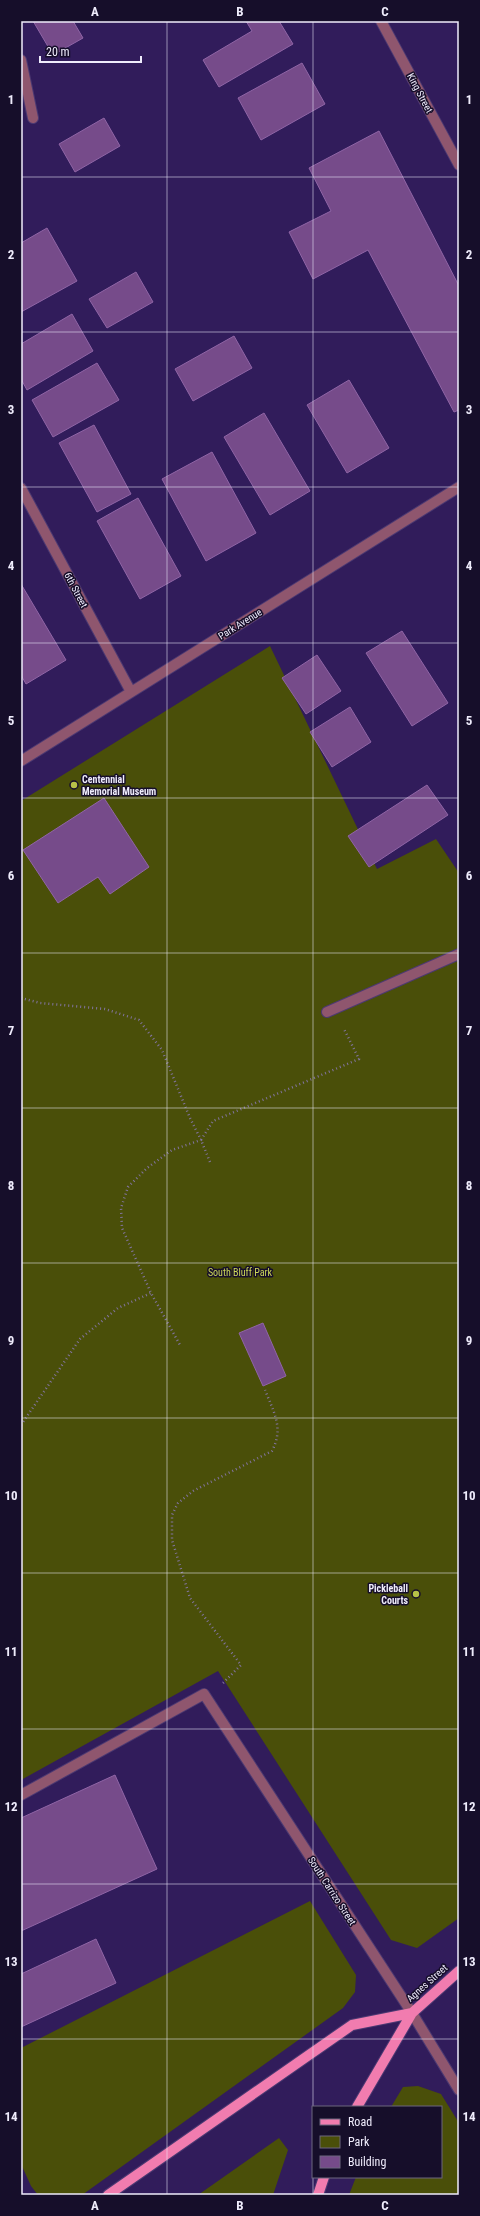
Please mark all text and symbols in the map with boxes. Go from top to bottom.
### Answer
text: A [91,4,99,19]
text: B [236,4,244,19]
text: C [381,4,389,19]
scale bar [40,38,141,64]
text: 20 m [46,45,70,59]
street label: King Street [405,71,435,115]
text: 1 [8,92,14,107]
text: 1 [466,92,472,107]
text: 2 [8,247,15,262]
text: 2 [466,247,473,262]
text: 3 [8,402,14,417]
text: 3 [466,402,472,417]
text: 4 [8,558,15,573]
text: 4 [466,558,473,573]
street label: 6th Street [62,570,90,610]
street label: Park Avenue [216,606,264,642]
text: 5 [8,713,15,728]
text: 5 [466,713,473,728]
place label: Centennial Memorial Museum [82,774,156,797]
marker: Centennial Memorial Museum [69,780,79,790]
text: 6 [8,868,15,883]
text: 6 [466,868,473,883]
text: 7 [8,1023,15,1038]
text: 7 [466,1023,473,1038]
text: 8 [8,1178,14,1193]
text: 8 [466,1178,472,1193]
park label: South Bluff Park [208,1267,273,1278]
text: 9 [8,1333,14,1348]
text: 9 [466,1333,472,1348]
text: 10 [4,1488,18,1503]
text: 10 [462,1488,476,1503]
place label: Pickleball Courts [368,1583,408,1606]
marker: Pickleball Courts [411,1589,421,1599]
text: 11 [4,1644,18,1659]
text: 11 [462,1644,476,1659]
text: 12 [4,1799,18,1814]
text: 12 [462,1799,476,1814]
street label: South Carrizo Street [306,1855,358,1927]
text: 13 [4,1954,18,1969]
text: 13 [462,1954,476,1969]
street label: Agnes Street [405,1962,449,2004]
legend [312,2106,442,2178]
text: 14 [4,2109,18,2124]
text: 14 [462,2109,476,2124]
text: Road [348,2115,372,2129]
text: Park [348,2135,370,2149]
text: Building [348,2155,386,2169]
text: A [91,2198,99,2213]
text: B [236,2198,244,2213]
text: C [381,2198,389,2213]

